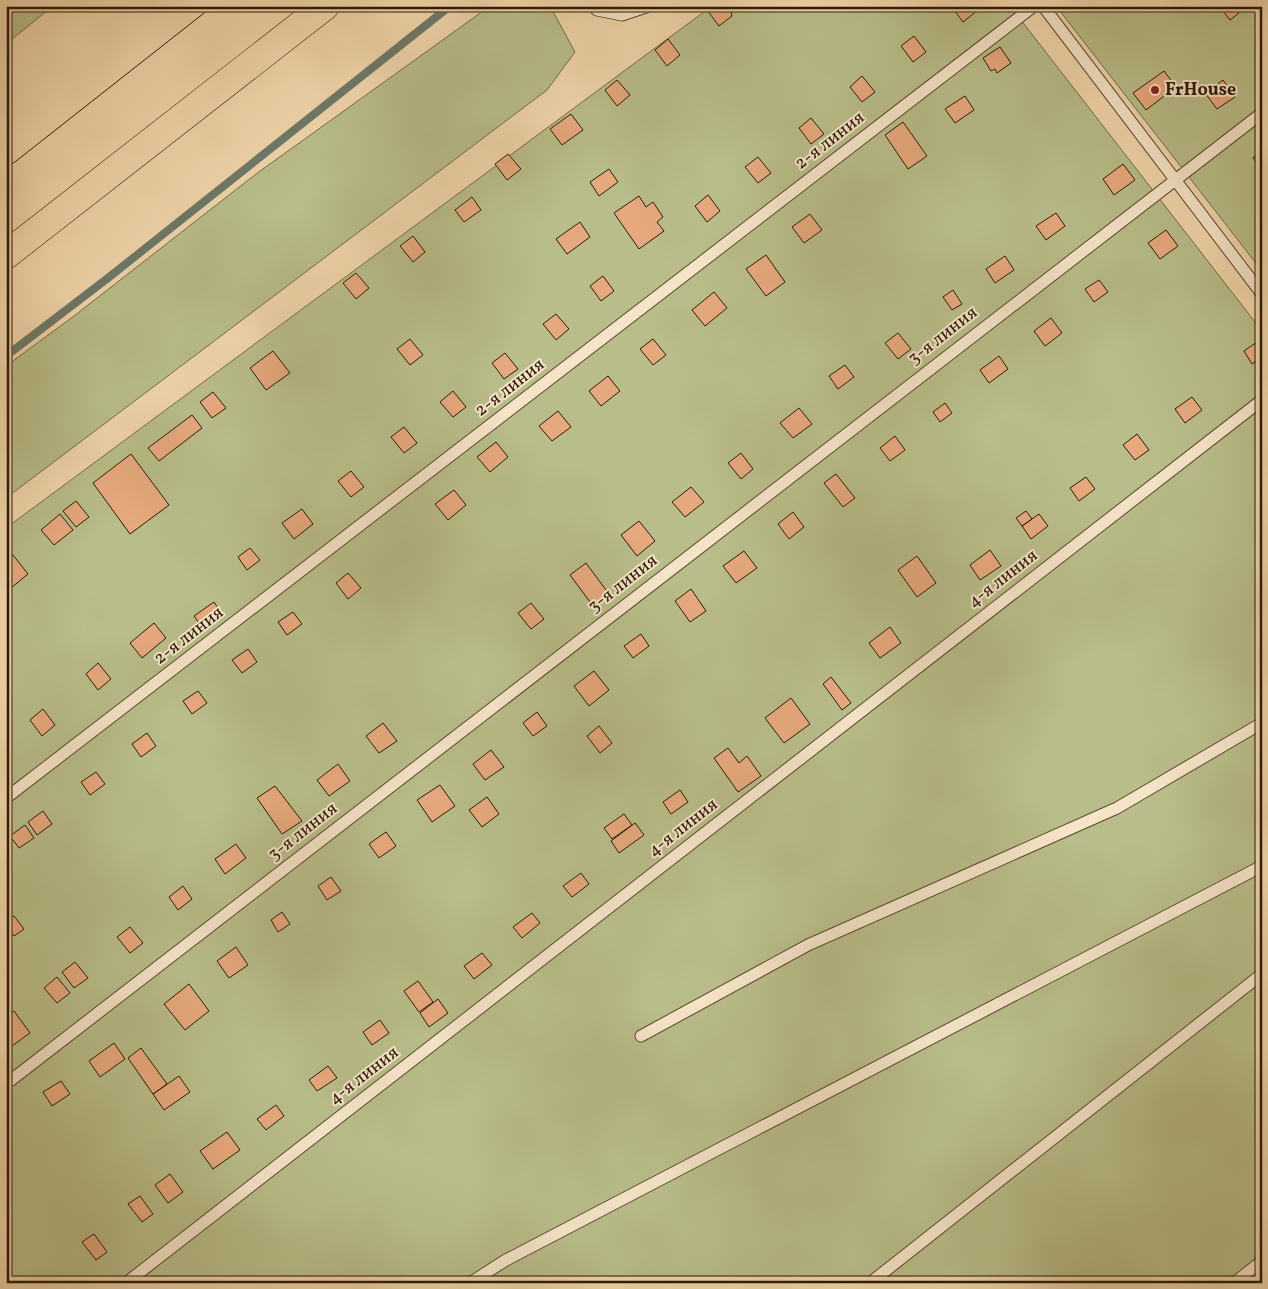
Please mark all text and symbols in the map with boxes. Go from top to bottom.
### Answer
place label: FrHouse [1165,78,1236,103]
marker: FrHouse [1149,84,1161,96]
street label: 2-я линия [790,106,870,176]
street label: 3-я линия [903,301,983,371]
street label: 2-я линия [470,353,550,423]
street label: 4-я линия [963,544,1043,614]
street label: 3-я линия [583,549,663,619]
street label: 2-я линия [149,601,229,671]
street label: 4-я линия [643,793,723,863]
street label: 3-я линия [263,797,343,867]
street label: 4-я линия [324,1041,404,1111]

